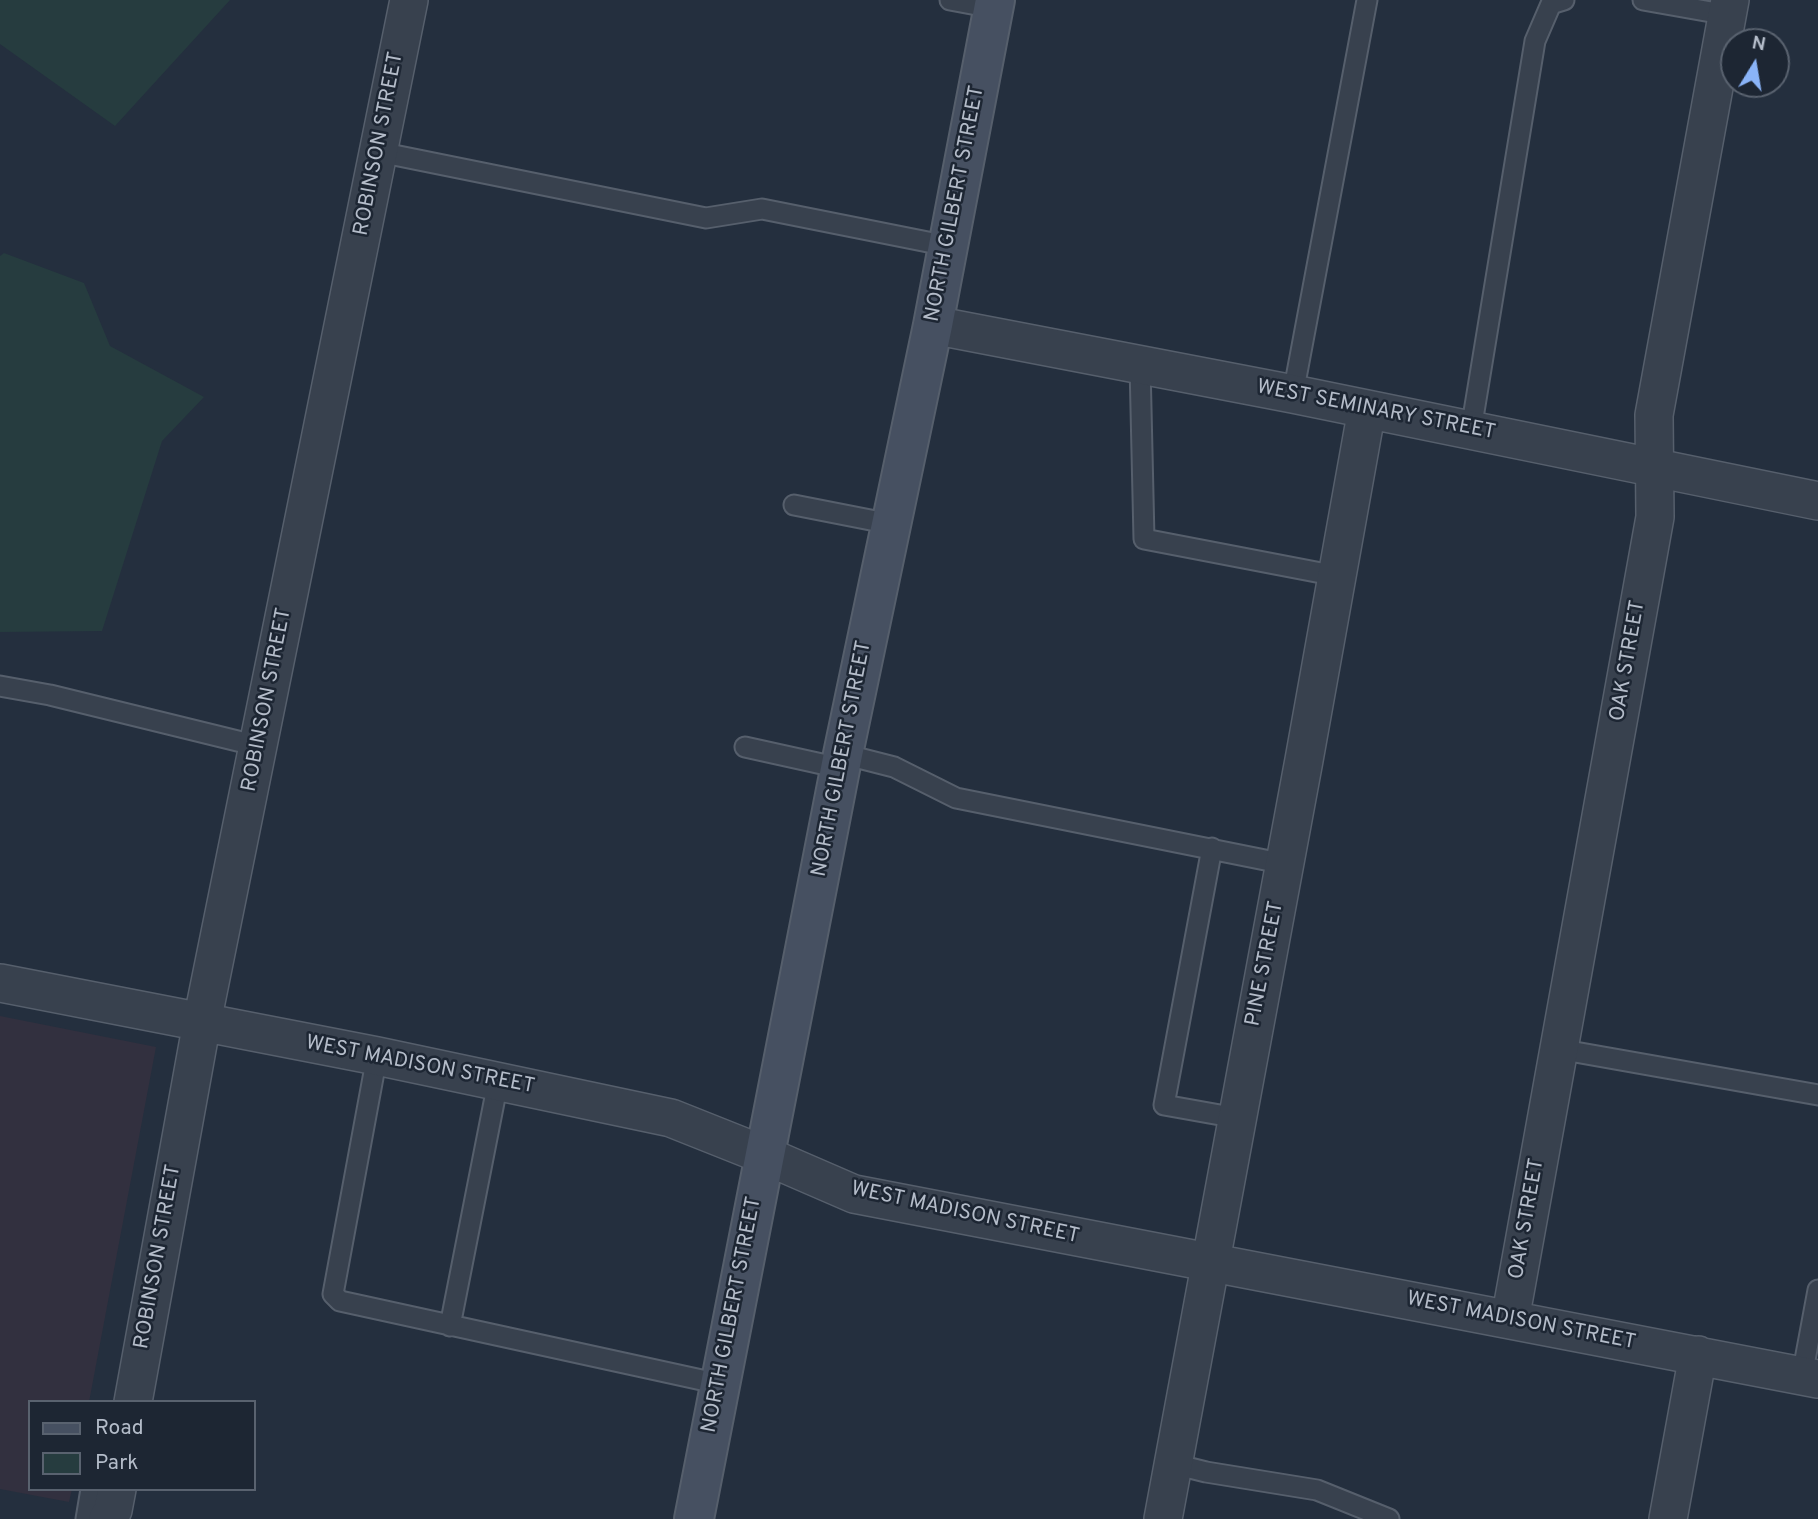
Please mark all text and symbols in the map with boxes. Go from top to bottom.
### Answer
north arrow [1720,28,1790,98]
text: N [1750,31,1768,57]
street label: ROBINSON STREET [350,50,410,238]
street label: NORTH GILBERT STREET [921,84,991,324]
street label: WEST SEMINARY STREET [1254,375,1498,447]
street label: OAK STREET [1606,598,1652,724]
street label: ROBINSON STREET [238,606,298,794]
street label: NORTH GILBERT STREET [808,639,878,879]
street label: PINE STREET [1242,899,1290,1029]
street label: WEST MADISON STREET [303,1031,537,1101]
street label: OAK STREET [1505,1156,1551,1282]
street label: ROBINSON STREET [130,1163,188,1351]
street label: WEST MADISON STREET [849,1177,1081,1251]
street label: NORTH GILBERT STREET [698,1195,768,1435]
street label: WEST MADISON STREET [1404,1287,1638,1357]
legend [28,1400,256,1491]
text: Road [95,1415,144,1442]
text: Park [95,1450,138,1477]

